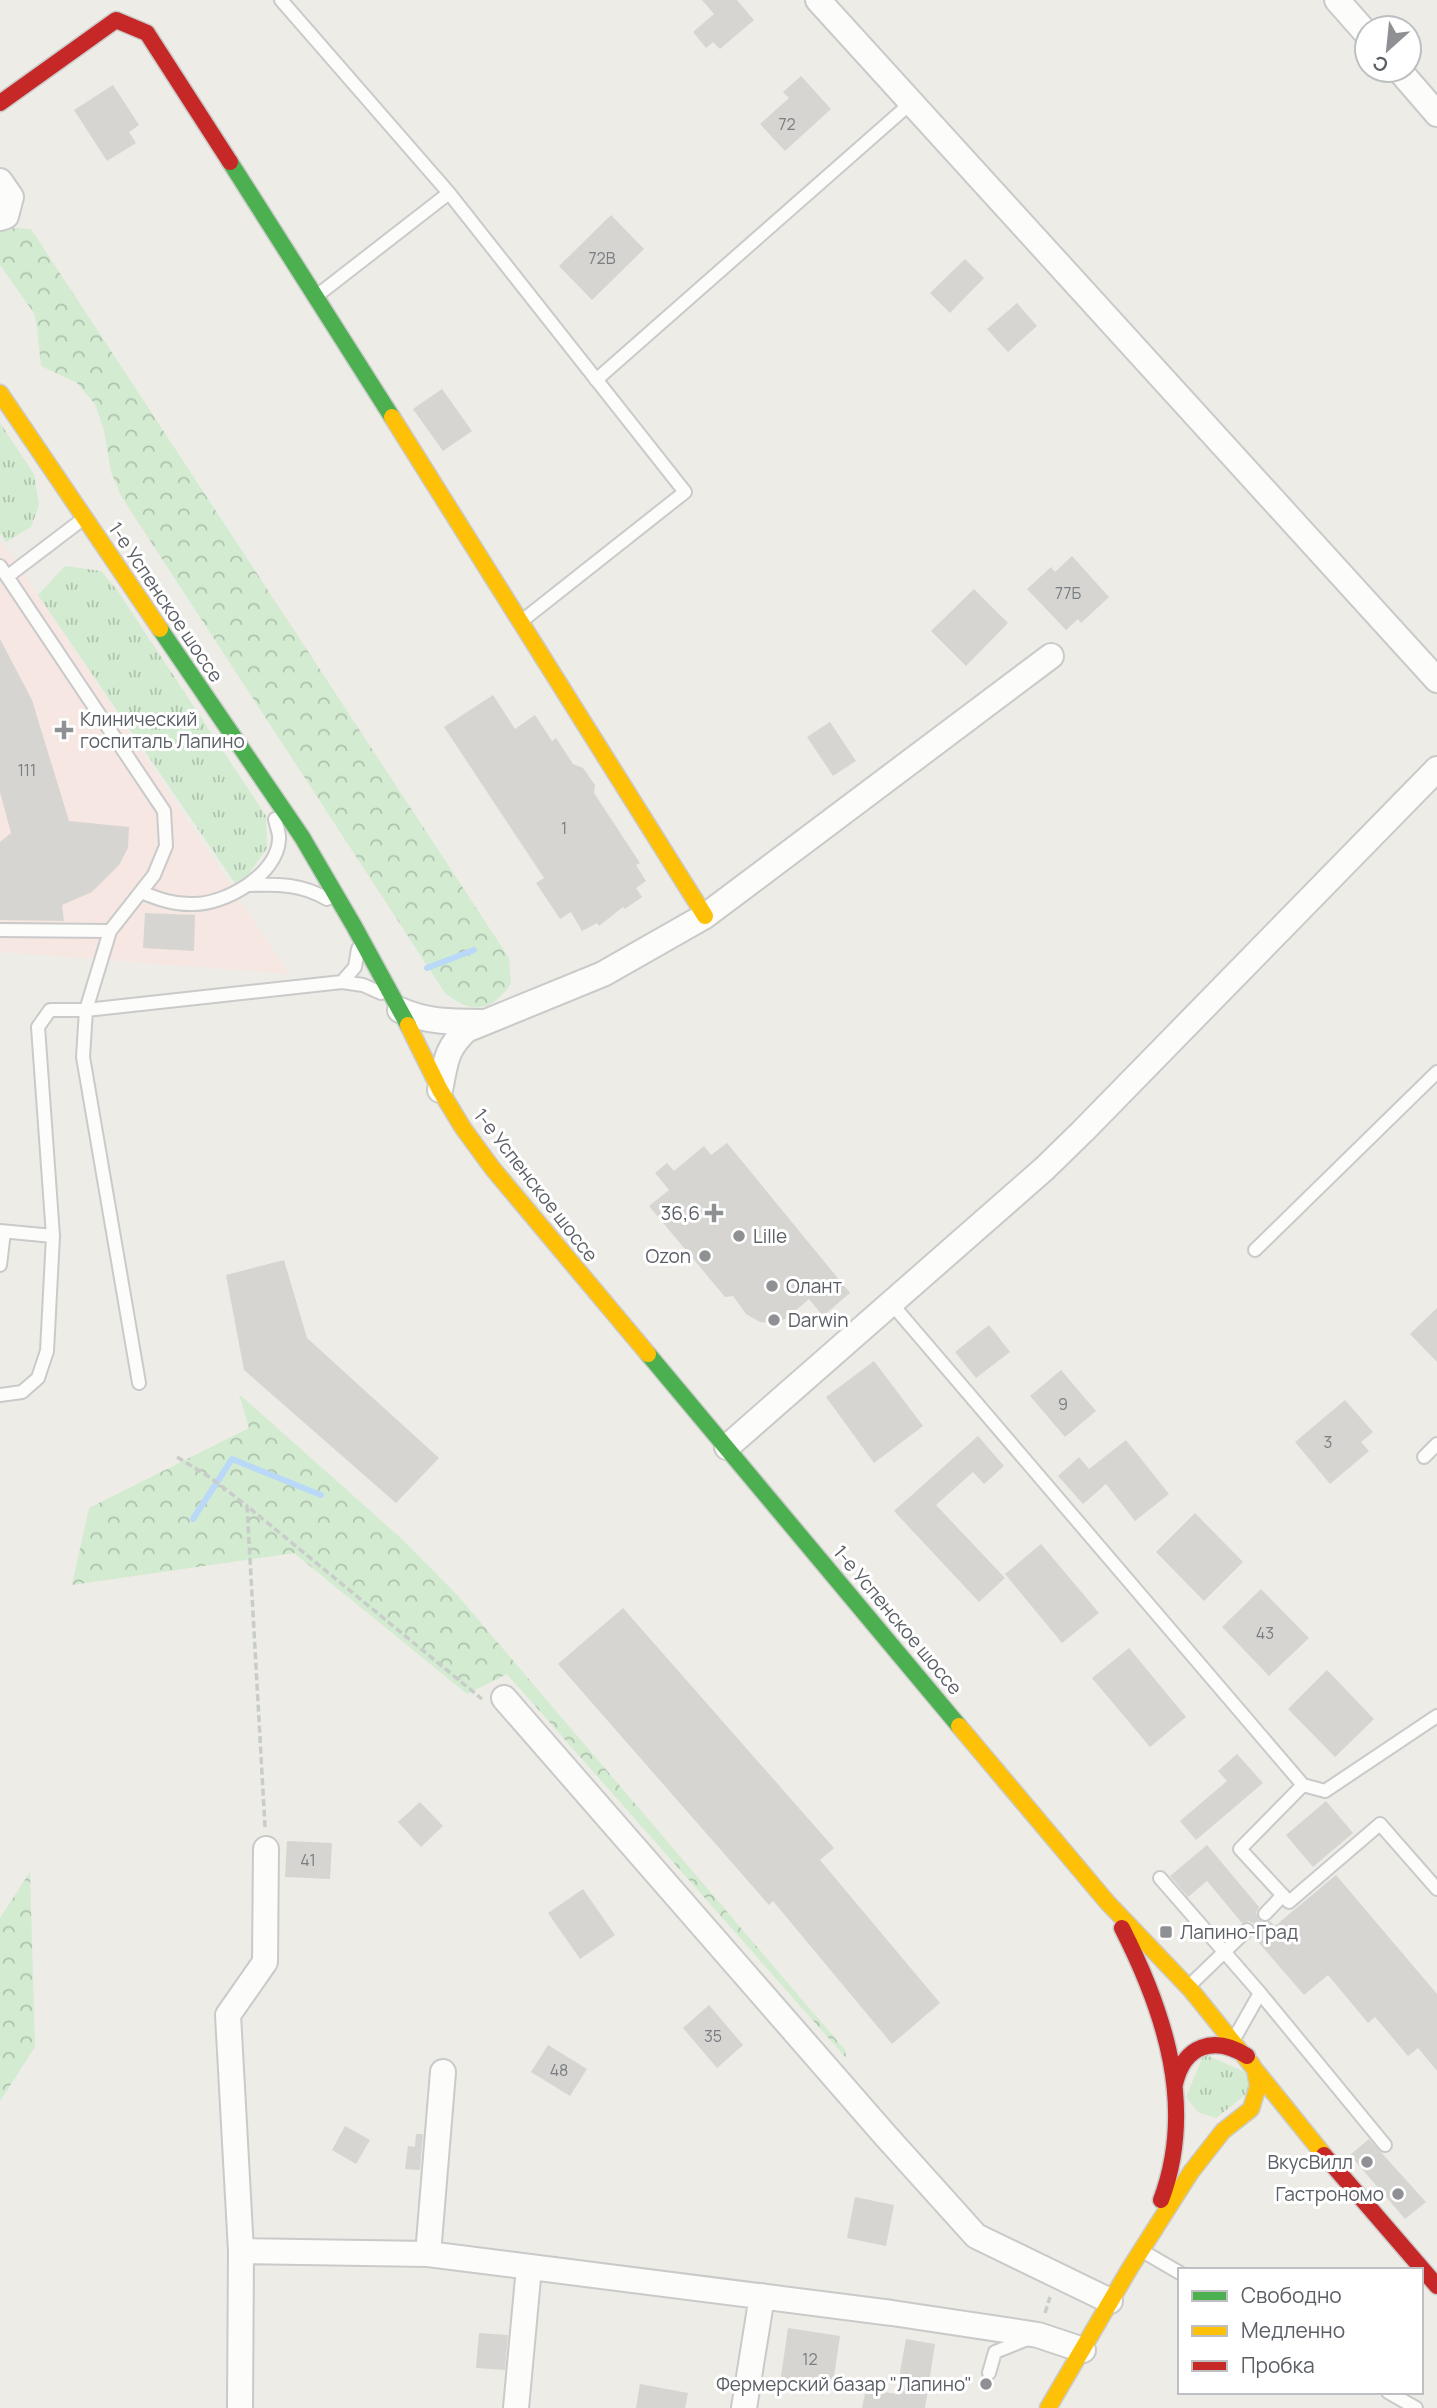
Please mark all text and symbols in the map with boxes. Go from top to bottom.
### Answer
north arrow [1353,14,1423,84]
text: С [1368,49,1392,79]
house number: 72 [778,113,796,135]
house number: 72В [589,247,616,269]
street label: 1-е Успенское шоссе [103,517,229,687]
house number: 77Б [1055,582,1081,604]
place label: Клинический госпиталь Лапино [80,706,245,754]
marker: Клинический госпиталь Лапино [54,720,74,740]
house number: 111 [18,759,36,781]
house number: 1 [561,817,567,839]
street label: 1-е Успенское шоссе [468,1103,604,1267]
place label: 36,6 [661,1200,700,1226]
marker: 36,6 [706,1205,722,1221]
place label: Lille [753,1223,787,1249]
marker: Lille [731,1228,747,1244]
place label: Ozon [645,1243,691,1269]
marker: Ozon [697,1248,713,1264]
place label: Олант [786,1273,842,1299]
marker: Олант [764,1278,780,1294]
place label: Darwin [788,1307,848,1333]
marker: Darwin [766,1312,782,1328]
house number: 9 [1058,1393,1068,1415]
house number: 3 [1324,1431,1332,1453]
street label: 1-е Успенское шоссе [828,1540,968,1700]
house number: 43 [1256,1622,1274,1644]
house number: 41 [300,1849,316,1871]
place label: Лапино-Град [1180,1919,1298,1945]
marker: Лапино-Град [1158,1924,1174,1940]
house number: 35 [704,2025,722,2047]
house number: 48 [550,2059,568,2081]
place label: ВкусВилл [1267,2149,1353,2175]
marker: ВкусВилл [1359,2154,1375,2170]
place label: Гастрономо [1275,2181,1384,2207]
marker: Гастрономо [1390,2186,1406,2202]
legend [1178,2268,1423,2394]
text: Свободно [1241,2281,1342,2309]
text: Медленно [1241,2316,1345,2344]
house number: 12 [802,2348,818,2370]
text: Пробка [1241,2351,1315,2379]
place label: Фермерский базар "Лапино" [716,2371,972,2397]
marker: Фермерский базар "Лапино" [978,2376,994,2392]

